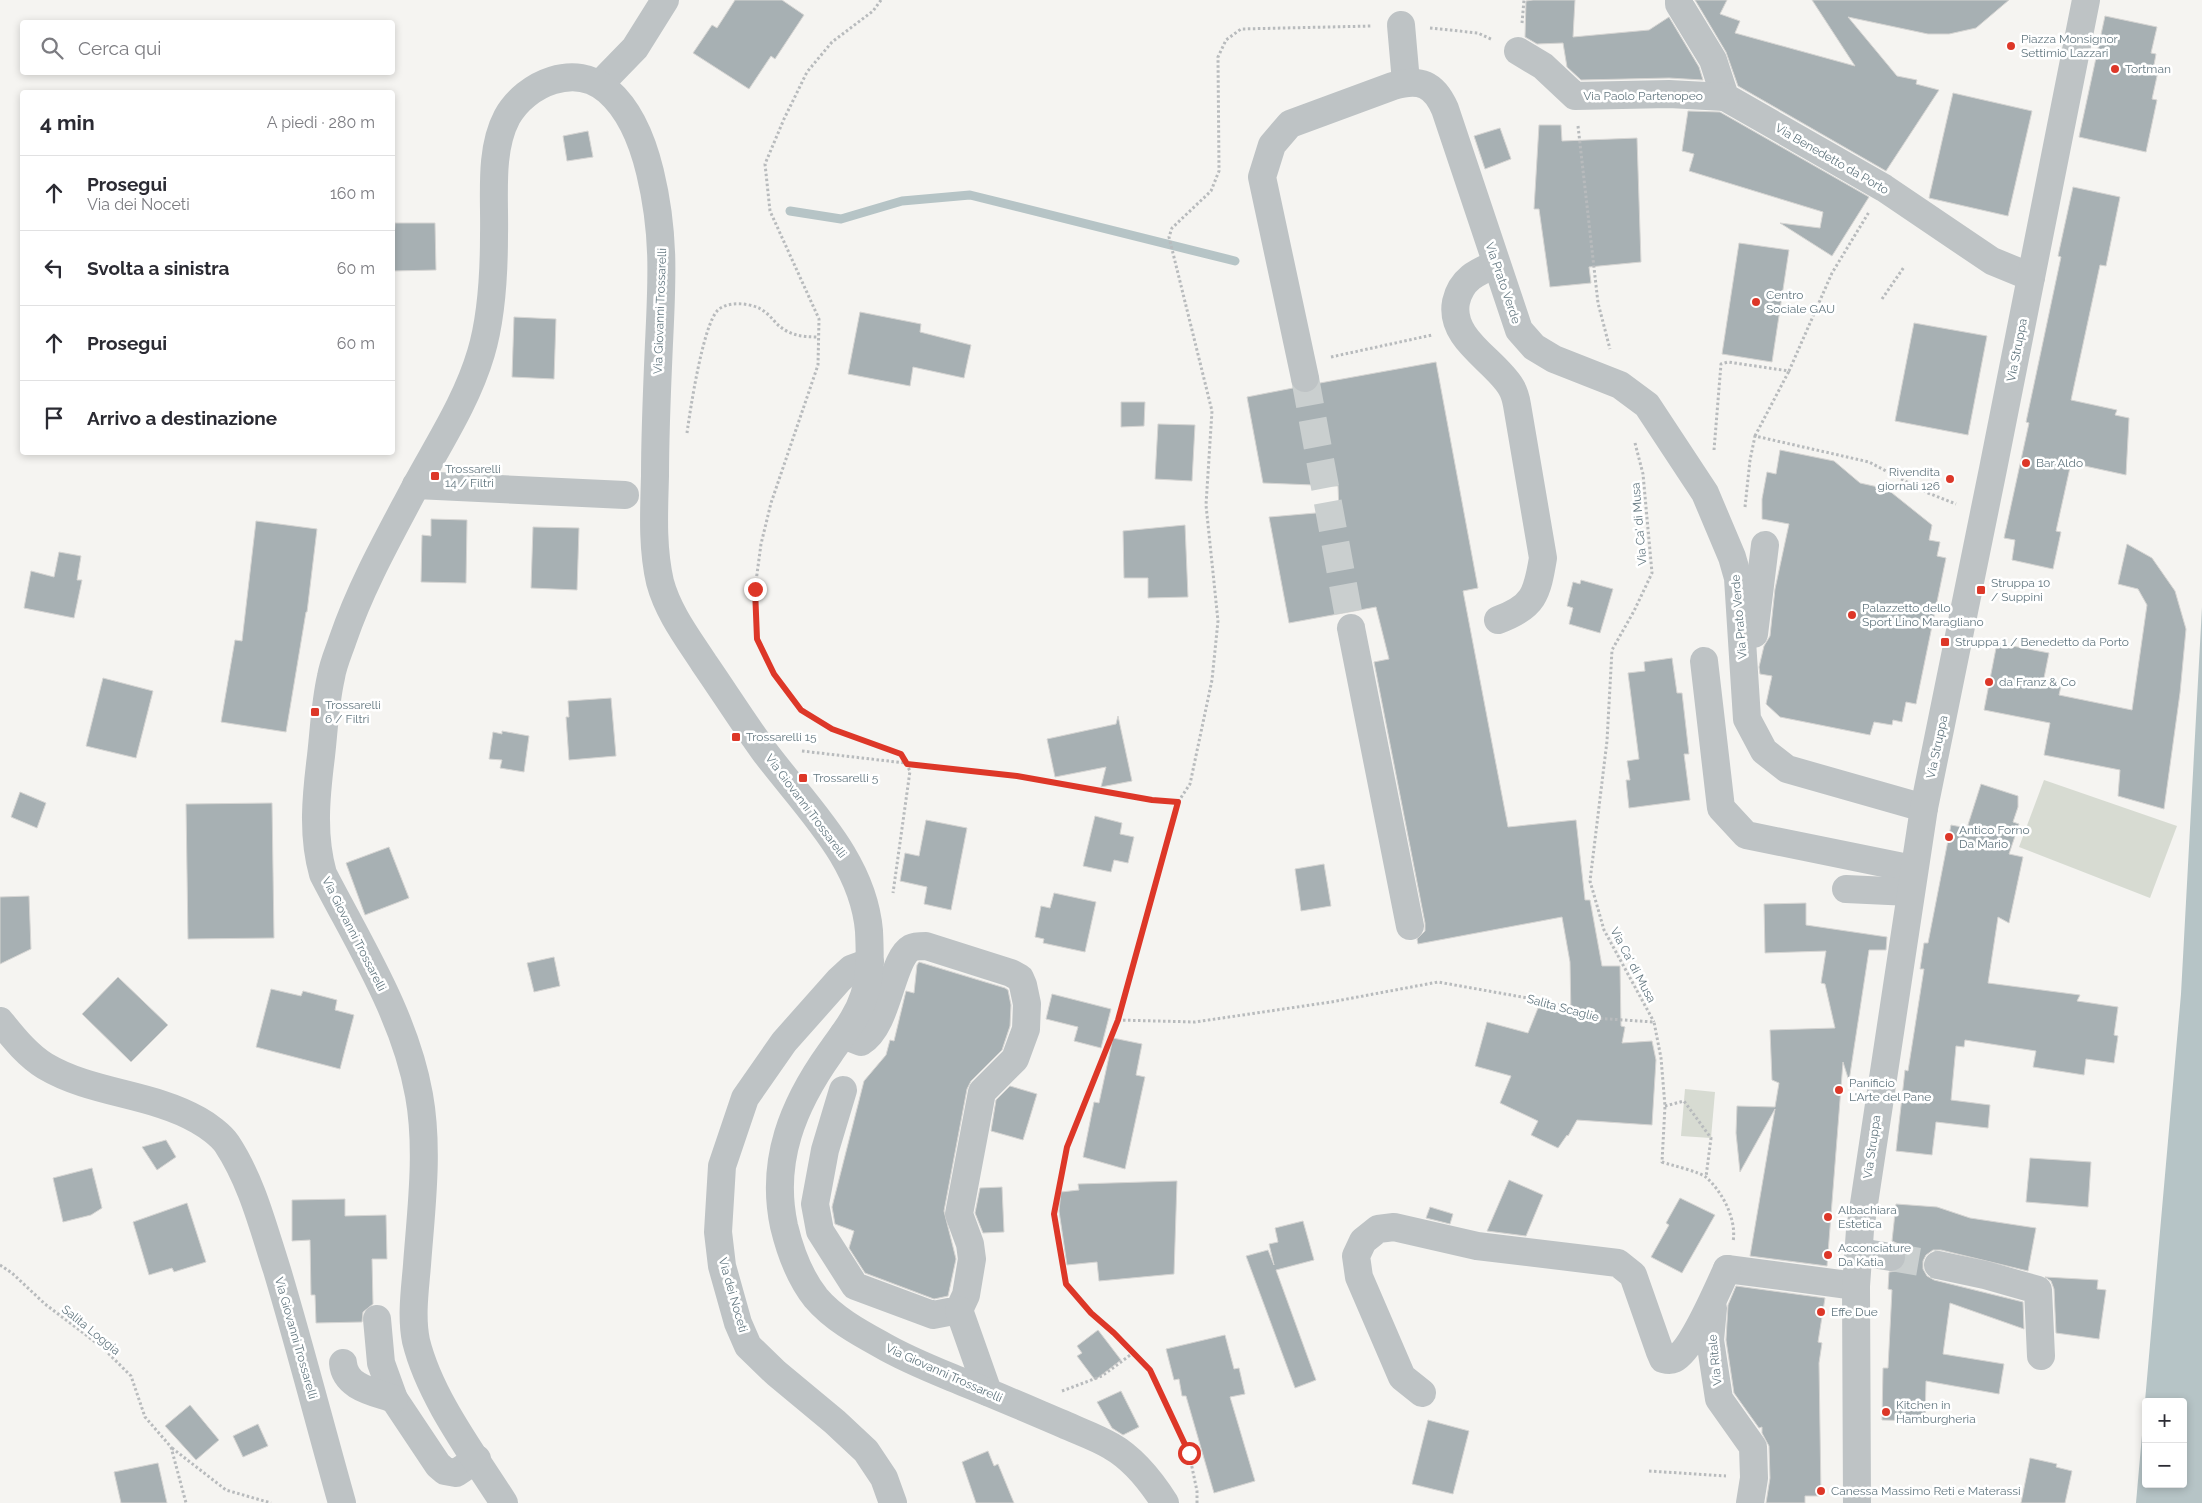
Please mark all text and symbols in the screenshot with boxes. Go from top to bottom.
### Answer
search box [20,20,395,75]
place label: Piazza Monsignor Settimio Lazzari [2021,32,2119,60]
icon: search [38,34,66,62]
text: Cerca qui [78,37,161,59]
marker: Piazza Monsignor Settimio Lazzari [2005,40,2017,52]
place label: Tortman [2125,62,2171,76]
marker: Tortman [2109,63,2121,75]
street label: Via Paolo Partenopeo [1583,89,1703,103]
text: 4 min [40,110,95,135]
text: A piedi · 280 m [267,113,375,132]
street label: Via Benedetto da Porto [1773,121,1891,197]
text: Prosegui [87,173,167,195]
icon: ahead [40,179,68,207]
text: 160 m [330,184,375,203]
text: Via dei Noceti [87,195,190,214]
street label: Via Prato Verde [1483,240,1523,326]
street label: Via Giovanni Trossarelli [651,248,669,374]
icon: left [40,254,68,282]
text: Svolta a sinistra [87,257,229,279]
text: 60 m [337,259,375,278]
place label: Centro Sociale GAU [1766,288,1835,316]
marker: Centro Sociale GAU [1750,296,1762,308]
street label: Via Struppa [2004,317,2030,383]
icon: ahead [40,329,68,357]
text: Prosegui [87,332,167,354]
text: 60 m [337,334,375,353]
icon: arrive [40,404,68,432]
text: Arrivo a destinazione [87,407,277,429]
place label: Bar Aldo [2036,456,2083,470]
marker: Bar Aldo [2020,457,2032,469]
place label: Trossarelli 14 / Filtri [445,462,501,490]
place label: Rivendita giornali 126 [1878,465,1940,493]
marker: Trossarelli 14 / Filtri [429,470,441,482]
marker: Rivendita giornali 126 [1944,473,1956,485]
street label: Via Ca' di Musa [1628,482,1650,566]
street label: Via Prato Verde [1728,574,1750,660]
place label: Struppa 10 / Suppini [1991,576,2050,604]
route end [744,578,767,601]
marker: Struppa 10 / Suppini [1975,584,1987,596]
place label: Palazzetto dello Sport Lino Maragliano [1862,601,1984,629]
marker: Palazzetto dello Sport Lino Maragliano [1846,609,1858,621]
place label: Struppa 1 / Benedetto da Porto [1955,635,2129,649]
marker: Struppa 1 / Benedetto da Porto [1939,636,1951,648]
place label: da Franz & Co [1999,675,2076,689]
marker: da Franz & Co [1983,676,1995,688]
place label: Trossarelli 6 / Filtri [325,698,381,726]
marker: Trossarelli 6 / Filtri [309,706,321,718]
street label: Via Struppa [1923,714,1951,780]
place label: Trossarelli 15 [746,730,817,744]
marker: Trossarelli 15 [730,731,742,743]
street label: Via Giovanni Trossarelli [762,751,850,861]
place label: Trossarelli 5 [813,771,879,785]
marker: Trossarelli 5 [797,772,809,784]
place label: Antico Forno Da Mario [1959,823,2030,851]
marker: Antico Forno Da Mario [1943,831,1955,843]
street label: Via Giovanni Trossarelli [319,875,389,993]
street label: Via Ca' di Musa [1607,925,1659,1005]
street label: Salita Scaglie [1525,992,1601,1024]
place label: Panificio L'Arte del Pane [1849,1076,1931,1104]
marker: Panificio L'Arte del Pane [1833,1084,1845,1096]
street label: Via Struppa [1861,1114,1883,1180]
place label: Albachiara Estetica [1838,1203,1897,1231]
marker: Albachiara Estetica [1822,1211,1834,1223]
place label: Acconciature Da Katia [1838,1241,1911,1269]
marker: Acconciature Da Katia [1822,1249,1834,1261]
street label: Via dei Noceti [716,1256,750,1334]
street label: Via Giovanni Trossarelli [272,1275,320,1401]
street label: Salita Loggia [59,1302,123,1358]
place label: Effe Due [1831,1305,1878,1319]
marker: Effe Due [1815,1306,1827,1318]
street label: Via Ritale [1705,1334,1725,1386]
street label: Via Giovanni Trossarelli [883,1341,1005,1405]
place label: Kitchen in Hamburgheria [1896,1398,1976,1426]
map controls [2142,1398,2187,1488]
button: + [2142,1398,2187,1443]
marker: Kitchen in Hamburgheria [1880,1406,1892,1418]
route start [1178,1442,1201,1465]
button: − [2142,1443,2187,1488]
place label: Canessa Massimo Reti e Materassi [1831,1484,2021,1498]
marker: Canessa Massimo Reti e Materassi [1815,1485,1827,1497]

